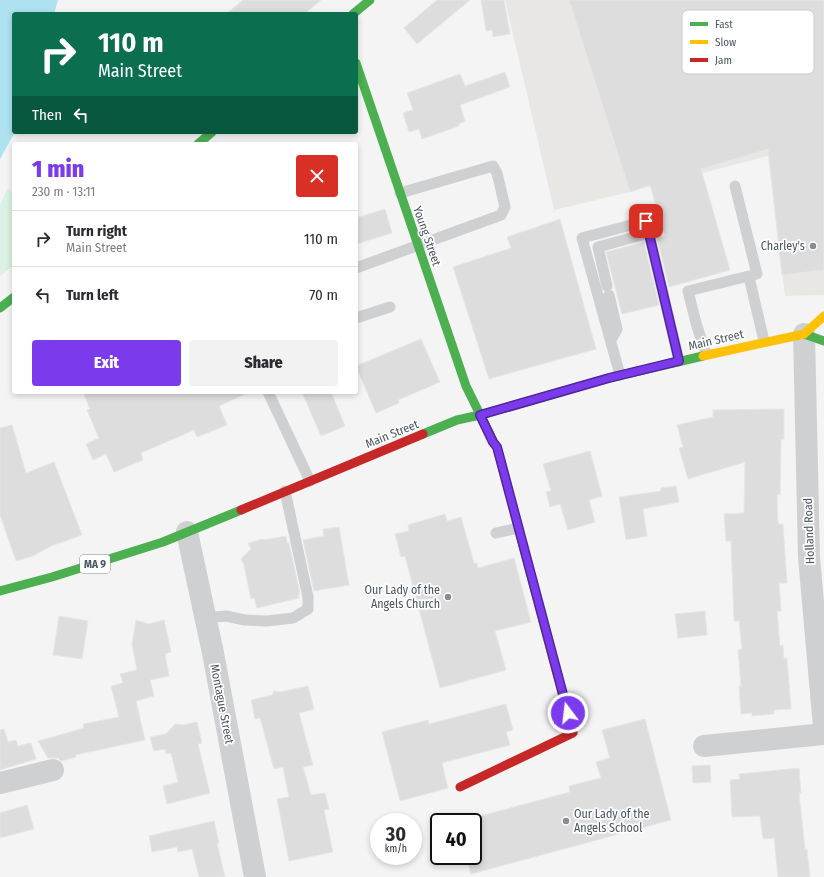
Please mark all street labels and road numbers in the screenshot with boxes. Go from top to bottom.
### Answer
street label: Young Street [410,204,444,268]
street label: Main Street [687,327,745,353]
street label: Main Street [363,417,421,451]
street label: Holland Road [801,498,817,564]
road number: MA 9 [80,555,110,573]
street label: Montague Street [207,663,237,745]

